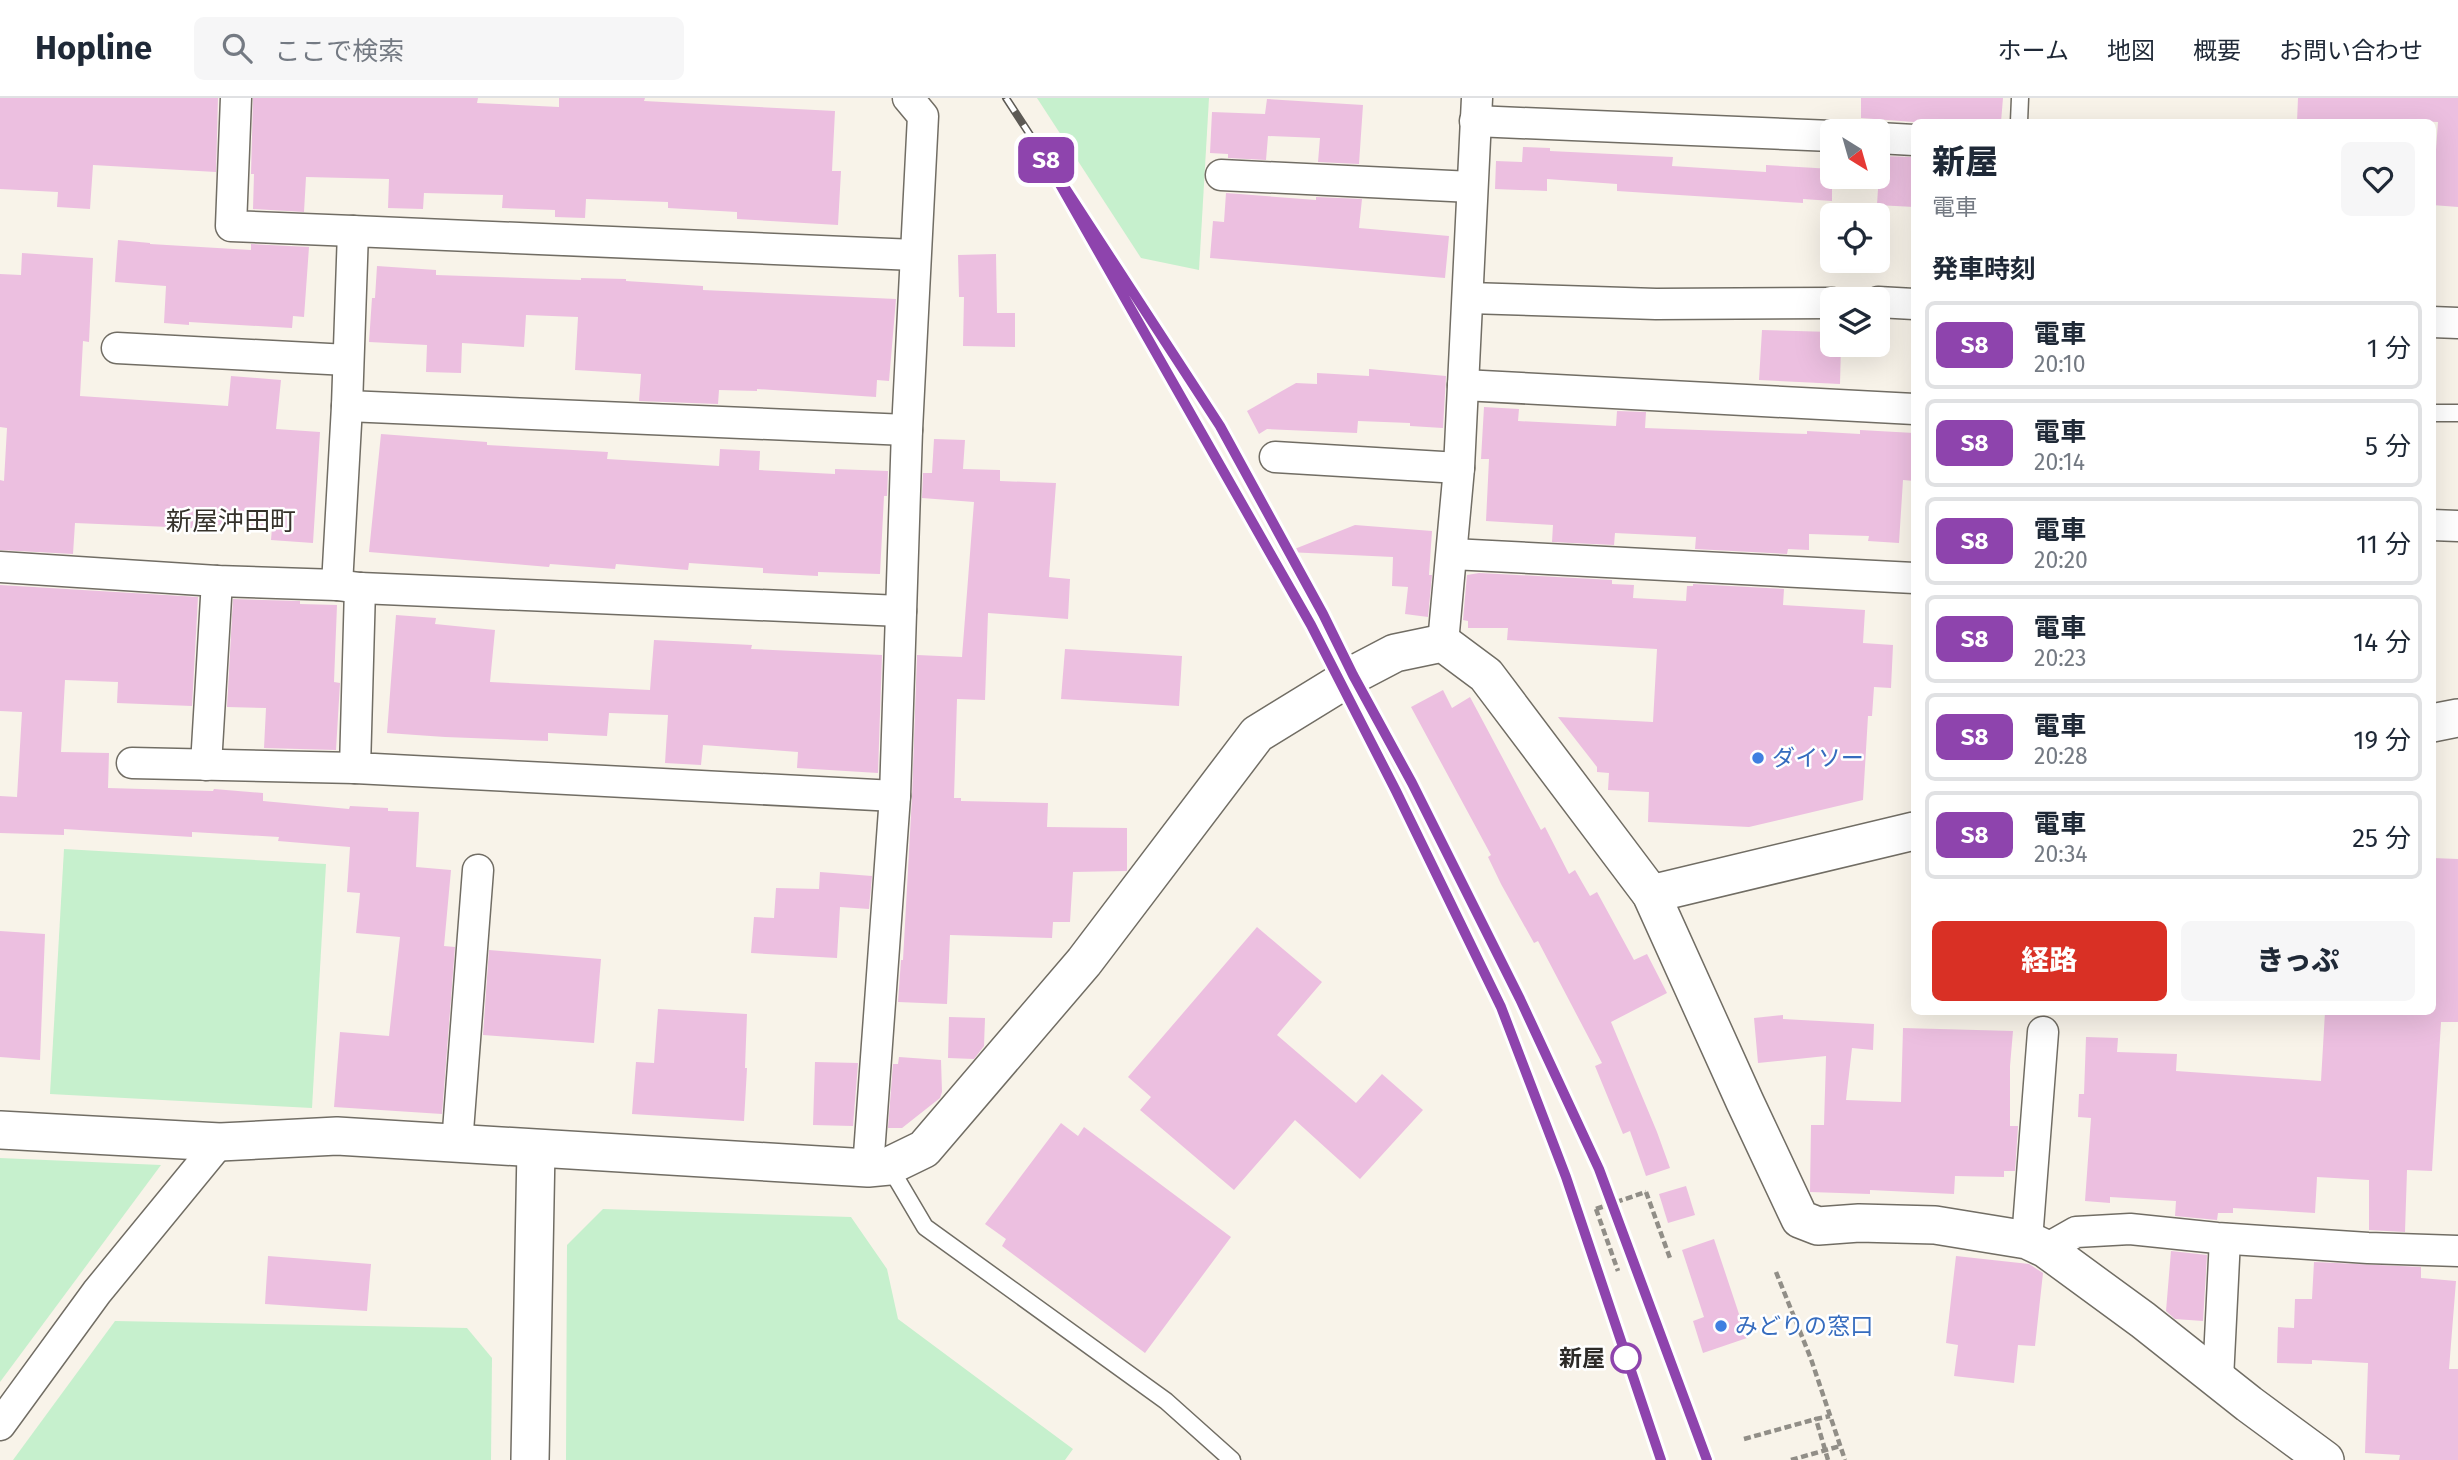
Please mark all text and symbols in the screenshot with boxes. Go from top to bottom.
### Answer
search box [194,17,684,80]
text: Hopline [35,28,152,68]
icon: search [218,29,256,67]
text: ここで検索 [274,36,404,67]
text: ホーム [1998,37,2069,65]
text: 地図 [2107,37,2155,65]
text: 概要 [2193,37,2241,65]
text: お問い合わせ [2279,37,2423,65]
north arrow [1820,119,1890,189]
map controls [1820,119,1890,357]
line badge: S8 [1014,137,1078,183]
text: 新屋 [1932,142,1998,182]
button: heart [2341,142,2415,216]
text: S8 [1032,146,1060,174]
text: 電車 [1932,193,1978,221]
button: locate [1820,203,1890,273]
text: 発車時刻 [1932,254,2036,285]
button: layers [1820,287,1890,357]
text: 電車 [2034,319,2086,350]
text: S8 [1961,331,1988,359]
text: 1 分 [2367,333,2411,364]
text: 20:10 [2034,350,2086,378]
text: 電車 [2034,417,2086,448]
text: S8 [1961,429,1988,457]
text: 5 分 [2365,431,2411,462]
text: 20:14 [2034,448,2085,476]
district label: 新屋沖田町 [166,506,296,537]
text: 電車 [2034,515,2086,546]
text: S8 [1961,527,1988,555]
text: 11 分 [2356,529,2411,560]
text: 20:20 [2034,546,2088,574]
text: 電車 [2034,613,2086,644]
text: S8 [1961,625,1988,653]
text: 14 分 [2353,627,2411,658]
text: 20:23 [2034,644,2087,672]
text: 電車 [2034,711,2086,742]
text: S8 [1961,723,1988,751]
text: 19 分 [2353,725,2411,756]
text: 20:28 [2034,742,2088,770]
place label: ダイソー [1772,744,1864,772]
marker: ダイソー [1750,750,1766,766]
text: 電車 [2034,809,2086,840]
text: S8 [1961,821,1988,849]
text: 25 分 [2352,823,2411,854]
text: 20:34 [2034,840,2088,868]
button: 経路 [1932,921,2167,1001]
button: きっぷ [2181,921,2415,1001]
place label: みどりの窓口 [1735,1312,1873,1340]
marker: みどりの窓口 [1713,1318,1729,1334]
marker: 新屋 [1611,1343,1641,1373]
place label: 新屋 [1559,1344,1605,1372]

